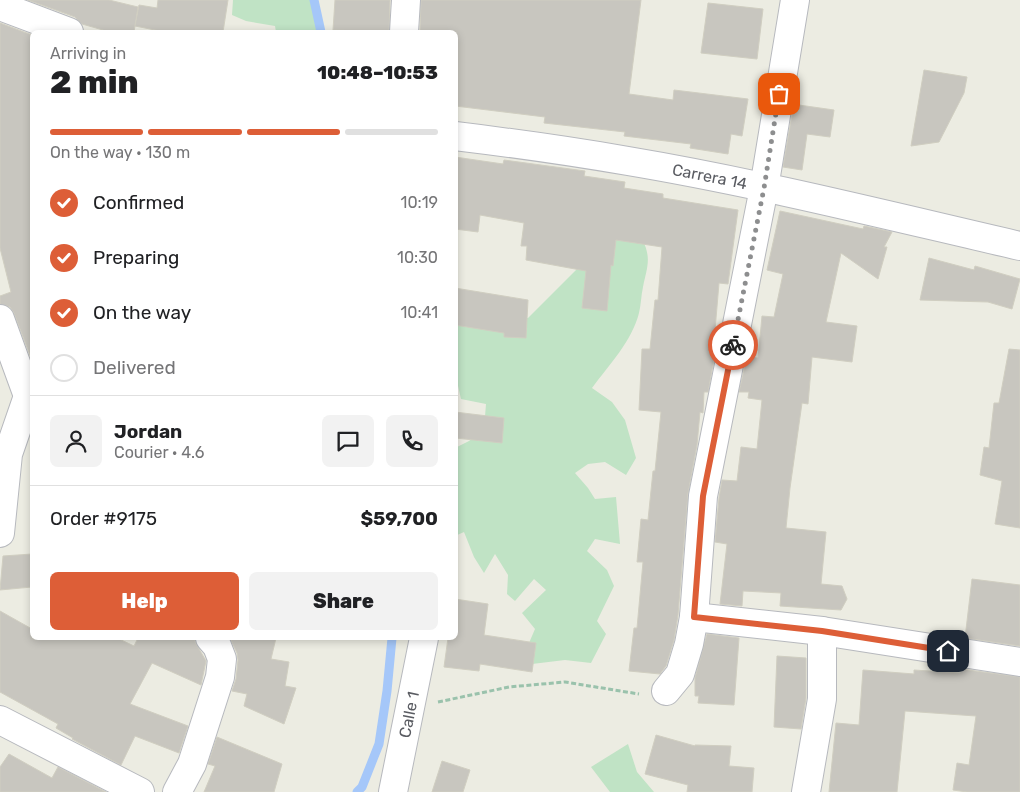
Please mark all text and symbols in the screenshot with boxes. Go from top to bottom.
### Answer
text: Arriving in [50,44,126,63]
text: 10:48–10:53 [317,61,438,84]
text: 2 min [50,63,139,101]
pin [758,73,800,115]
icon: bag [765,80,793,108]
text: On the way · 130 m [50,143,190,162]
street label: Carrera 14 [671,160,749,193]
icon: check [50,189,78,217]
text: Confirmed [93,191,184,214]
text: 10:19 [401,193,438,212]
icon: check [50,244,78,272]
text: Preparing [93,246,179,269]
text: 10:30 [397,248,438,267]
icon: check [50,299,78,327]
text: On the way [93,301,191,324]
text: 10:41 [400,303,438,322]
courier [708,320,758,370]
icon: bike [719,331,747,359]
text: Delivered [93,356,176,379]
button: person [50,415,102,467]
button: chat [322,415,374,467]
button: phone [386,415,438,467]
text: Jordan [114,420,182,443]
text: Courier · 4.6 [114,443,204,462]
text: Order #9175 [50,507,157,530]
text: $59,700 [360,507,438,530]
button: Help [50,572,239,630]
button: Share [249,572,438,630]
pin [927,630,969,672]
icon: home [934,637,962,665]
street label: Calle 1 [395,690,423,739]

